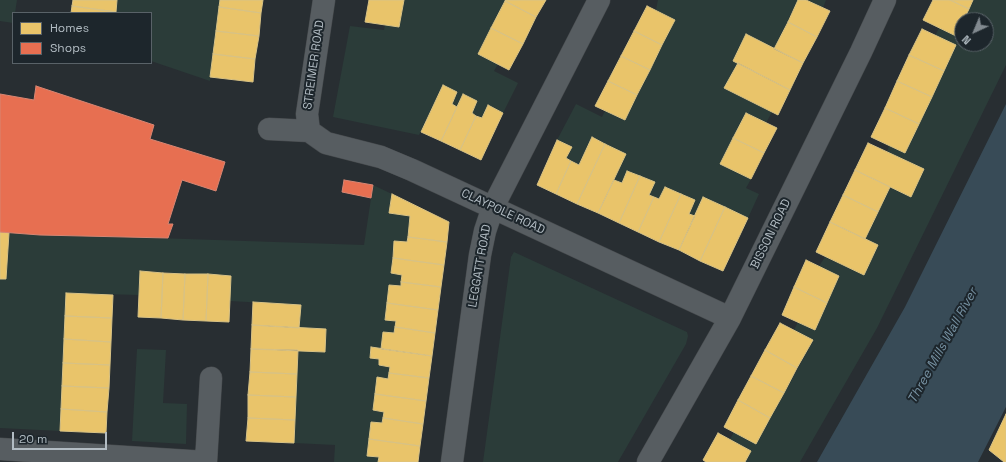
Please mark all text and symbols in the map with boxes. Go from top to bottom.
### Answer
legend [12,12,152,64]
north arrow [954,12,994,52]
street label: STREIMER ROAD [301,19,327,111]
text: Homes [50,20,89,36]
text: N [959,32,974,48]
text: Shops [50,40,86,56]
street label: CLAYPOLE ROAD [459,186,547,238]
street label: BISSON ROAD [748,197,794,271]
street label: LEGGATT ROAD [466,223,494,309]
water label: Three Mills Wall River [905,286,981,406]
scale bar [14,424,109,450]
text: 20 m [19,431,47,447]

